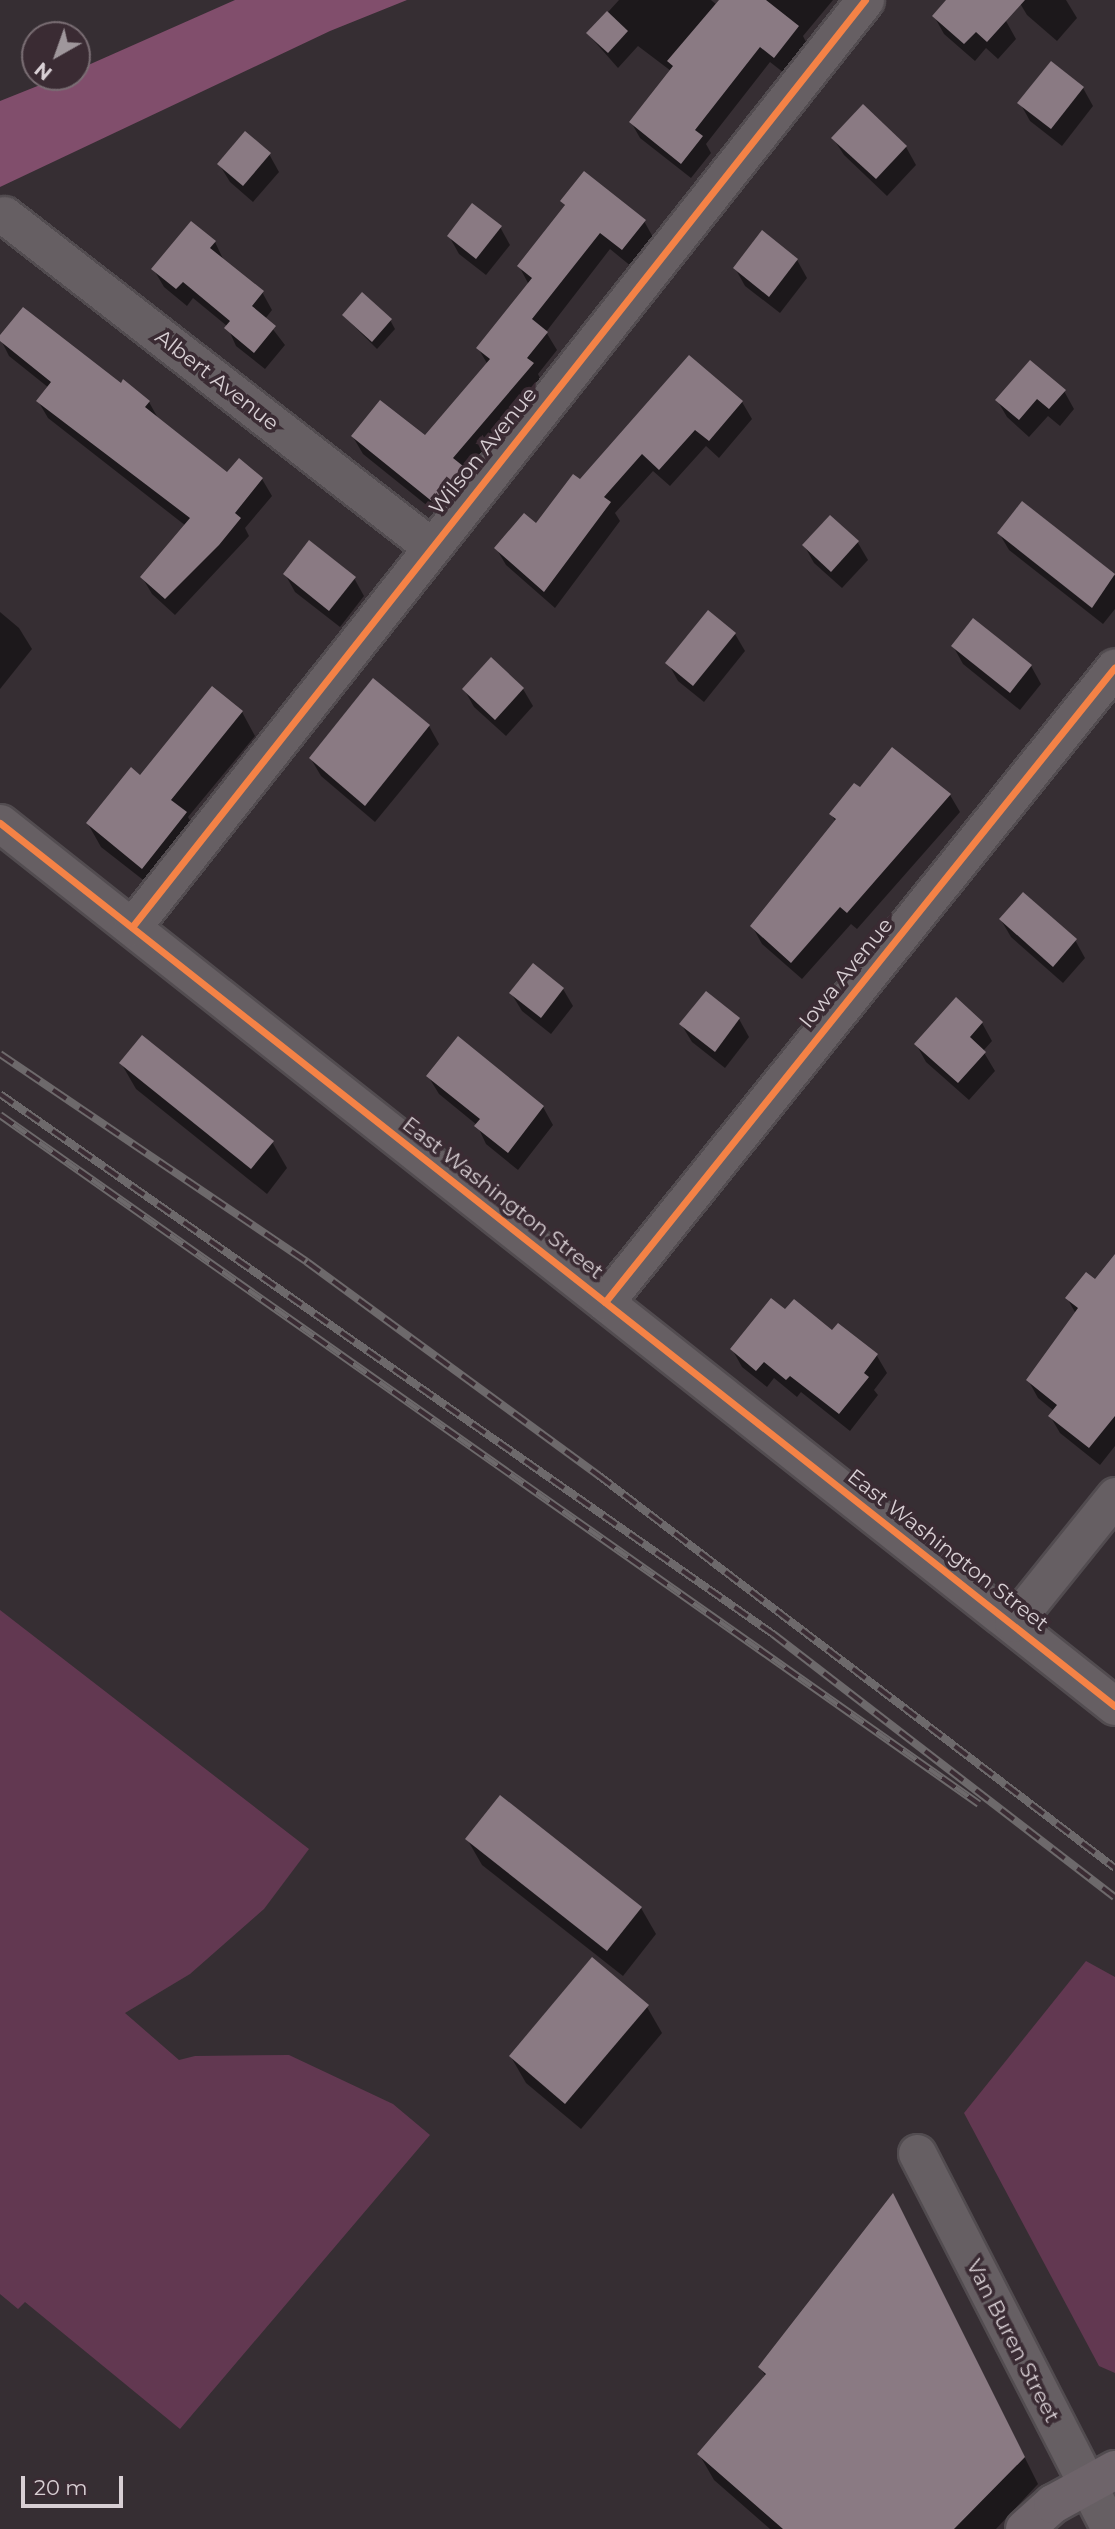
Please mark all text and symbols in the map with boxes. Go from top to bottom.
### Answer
north arrow [21,21,91,91]
text: N [30,57,57,85]
street label: Albert Avenue [150,324,284,436]
street label: Wilson Avenue [424,382,542,520]
street label: Iowa Avenue [794,913,898,1033]
street label: East Washington Street [397,1112,609,1284]
street label: East Washington Street [842,1464,1054,1636]
street label: Van Buren Street [961,2255,1065,2427]
scale bar [24,2462,126,2506]
text: 20 m [34,2475,88,2500]

